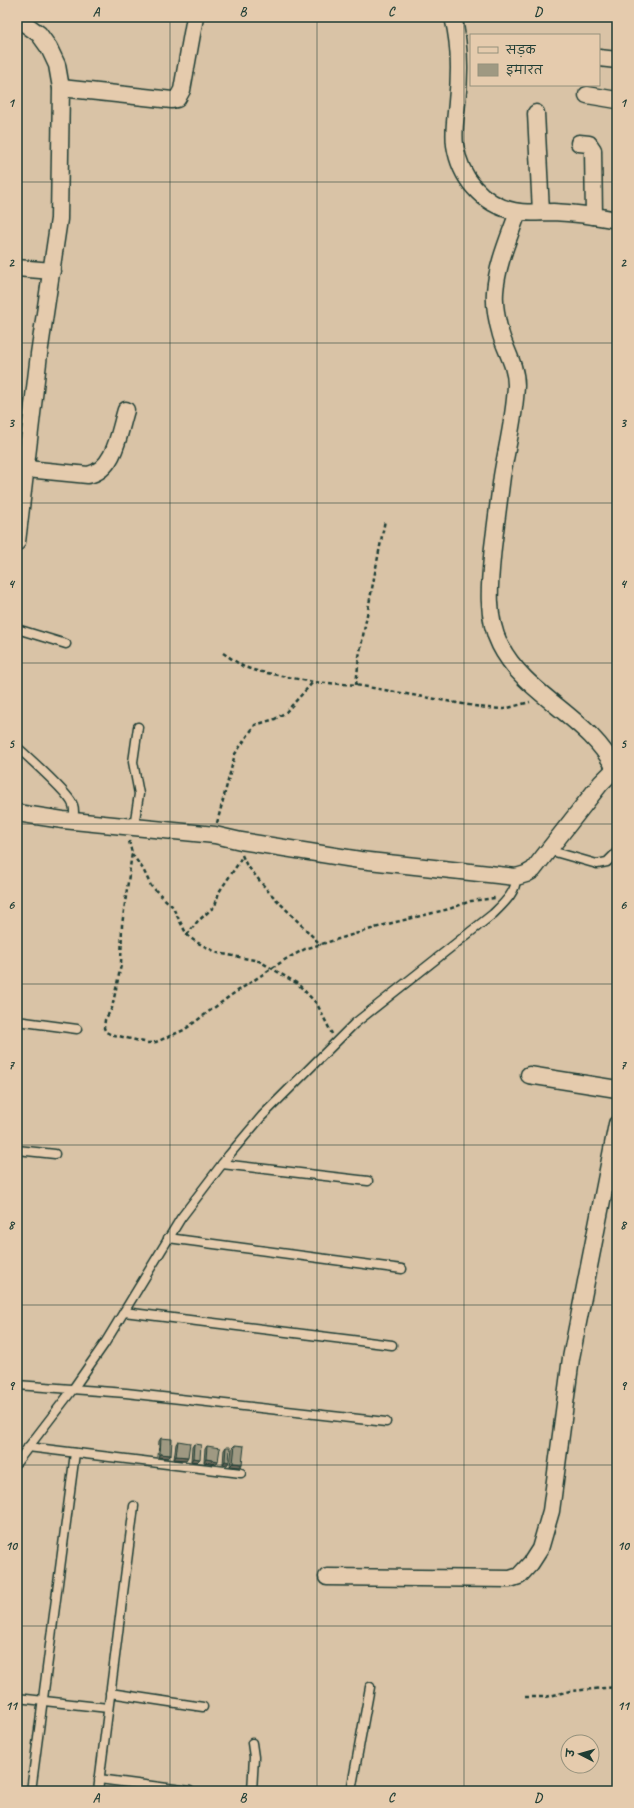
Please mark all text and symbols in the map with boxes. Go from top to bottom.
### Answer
text: A [93,4,101,20]
text: B [240,4,248,20]
text: C [388,4,396,20]
text: D [534,4,543,20]
legend [470,34,600,86]
text: सड़क [505,42,537,58]
text: इमारत [506,62,544,78]
text: 1 [8,95,16,111]
text: 1 [620,95,628,111]
text: 2 [8,255,15,271]
text: 2 [620,255,627,271]
text: 3 [8,415,15,431]
text: 3 [620,415,627,431]
text: 4 [8,576,16,592]
text: 4 [620,576,628,592]
text: 5 [8,736,15,752]
text: 5 [620,736,627,752]
text: 6 [8,897,15,913]
text: 6 [620,897,627,913]
text: 7 [8,1057,15,1073]
text: 7 [620,1057,627,1073]
text: 8 [8,1217,16,1233]
text: 8 [620,1217,628,1233]
text: 9 [8,1378,15,1394]
text: 9 [620,1378,627,1394]
text: 10 [5,1538,18,1554]
text: 10 [617,1538,630,1554]
text: 11 [5,1698,19,1714]
text: 11 [617,1698,631,1714]
north arrow [560,1734,600,1774]
text: उ [563,1747,578,1758]
text: A [93,1790,101,1806]
text: B [240,1790,248,1806]
text: C [388,1790,396,1806]
text: D [534,1790,543,1806]

